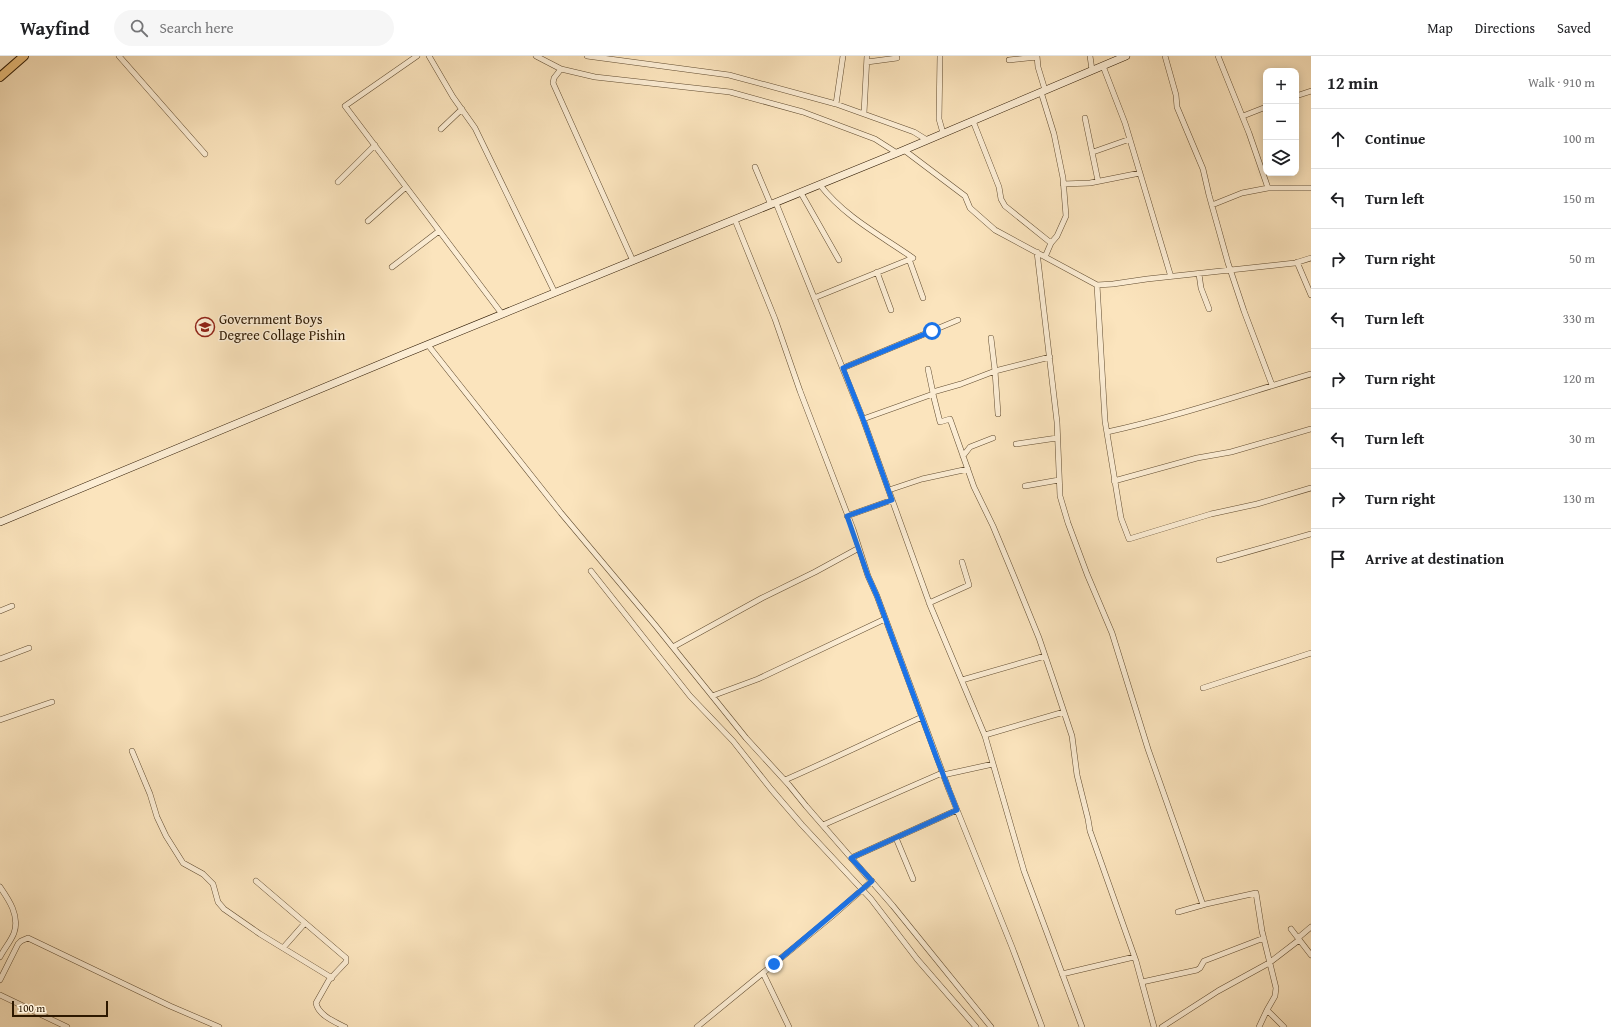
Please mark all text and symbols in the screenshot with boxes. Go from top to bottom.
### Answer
search box [114,10,394,46]
text: Wayfind [20,14,90,42]
icon: search [128,17,150,39]
text: Search here [160,17,234,38]
text: Map [1427,18,1453,38]
text: Directions [1475,18,1535,38]
text: Saved [1557,18,1591,38]
map controls [1263,68,1299,176]
button: + [1263,68,1299,104]
text: 12 min [1327,70,1378,95]
text: Walk · 910 m [1528,73,1595,92]
button: − [1263,104,1299,140]
icon: ahead [1327,128,1349,150]
text: Continue [1365,128,1426,149]
text: 100 m [1563,129,1595,148]
button: layers [1263,140,1299,176]
icon: left [1327,188,1349,210]
text: Turn left [1365,188,1424,209]
text: 150 m [1563,189,1595,208]
icon: right [1327,248,1349,270]
text: Turn right [1365,248,1436,269]
text: 50 m [1569,249,1595,268]
icon: left [1327,308,1349,330]
text: Turn left [1365,308,1424,329]
place label: Government Boys Degree Collage Pishin [219,309,345,345]
text: 330 m [1563,309,1595,328]
school or university icon: Government Boys Degree Collage Pishin [194,316,216,338]
route start [923,322,941,340]
icon: right [1327,368,1349,390]
text: Turn right [1365,368,1436,389]
text: 120 m [1563,369,1595,388]
icon: left [1327,428,1349,450]
text: Turn left [1365,428,1424,449]
text: 30 m [1569,429,1595,448]
icon: right [1327,488,1349,510]
text: Turn right [1365,488,1436,509]
text: 130 m [1563,489,1595,508]
icon: arrive [1327,548,1349,570]
text: Arrive at destination [1365,548,1504,569]
route end [765,955,783,973]
scale bar [12,999,108,1018]
text: 100 m [18,1000,45,1016]

